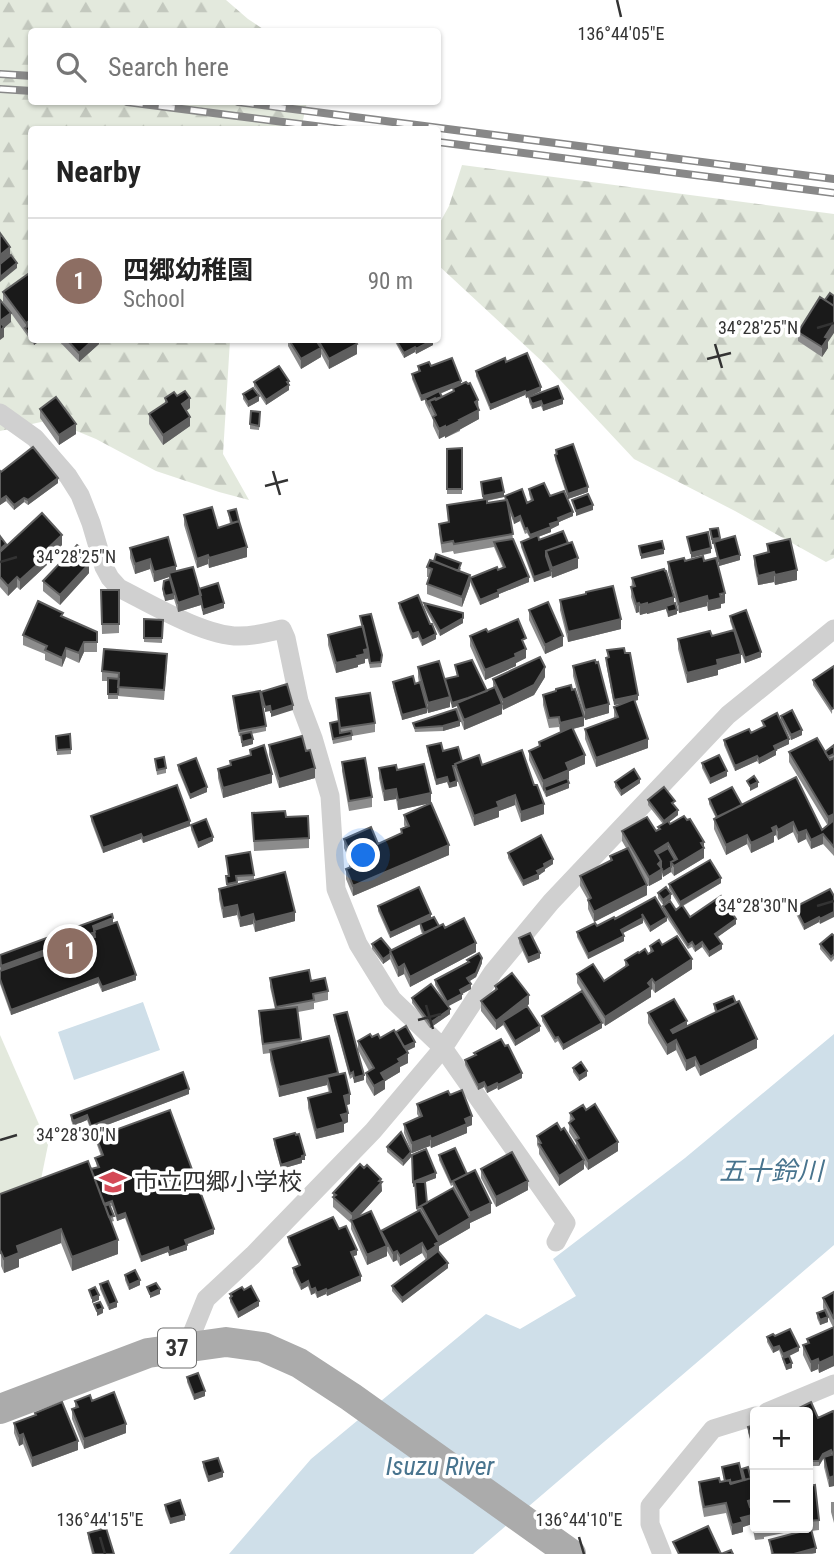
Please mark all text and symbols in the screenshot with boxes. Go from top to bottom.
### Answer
text: 136°44'05"E [578,23,664,44]
search box [28,28,441,105]
icon: search [52,48,90,86]
text: Search here [108,52,229,82]
text: Nearby [56,154,141,189]
text: 四郷幼稚園 [123,255,253,285]
text: 1 [73,268,85,295]
text: 90 m [368,268,413,295]
text: School [123,286,185,313]
text: 34°28'25"N [718,317,798,338]
text: 34°28'25"N [36,546,116,567]
your location [346,838,380,872]
text: 34°28'30"N [718,895,798,916]
pin: 1 [47,925,93,977]
text: 34°28'30"N [36,1124,116,1145]
water label: 五十鈴川 [719,1156,826,1186]
school or university icon: 市立四郷小学校 [98,1167,128,1197]
place label: 市立四郷小学校 [134,1168,302,1196]
road number: 37 [158,1329,196,1368]
map controls [750,1407,813,1533]
button: + [750,1407,813,1470]
water label: Isuzu River [386,1451,496,1481]
button: − [750,1470,813,1533]
text: 136°44'15"E [57,1509,143,1530]
text: 136°44'10"E [536,1509,622,1530]

